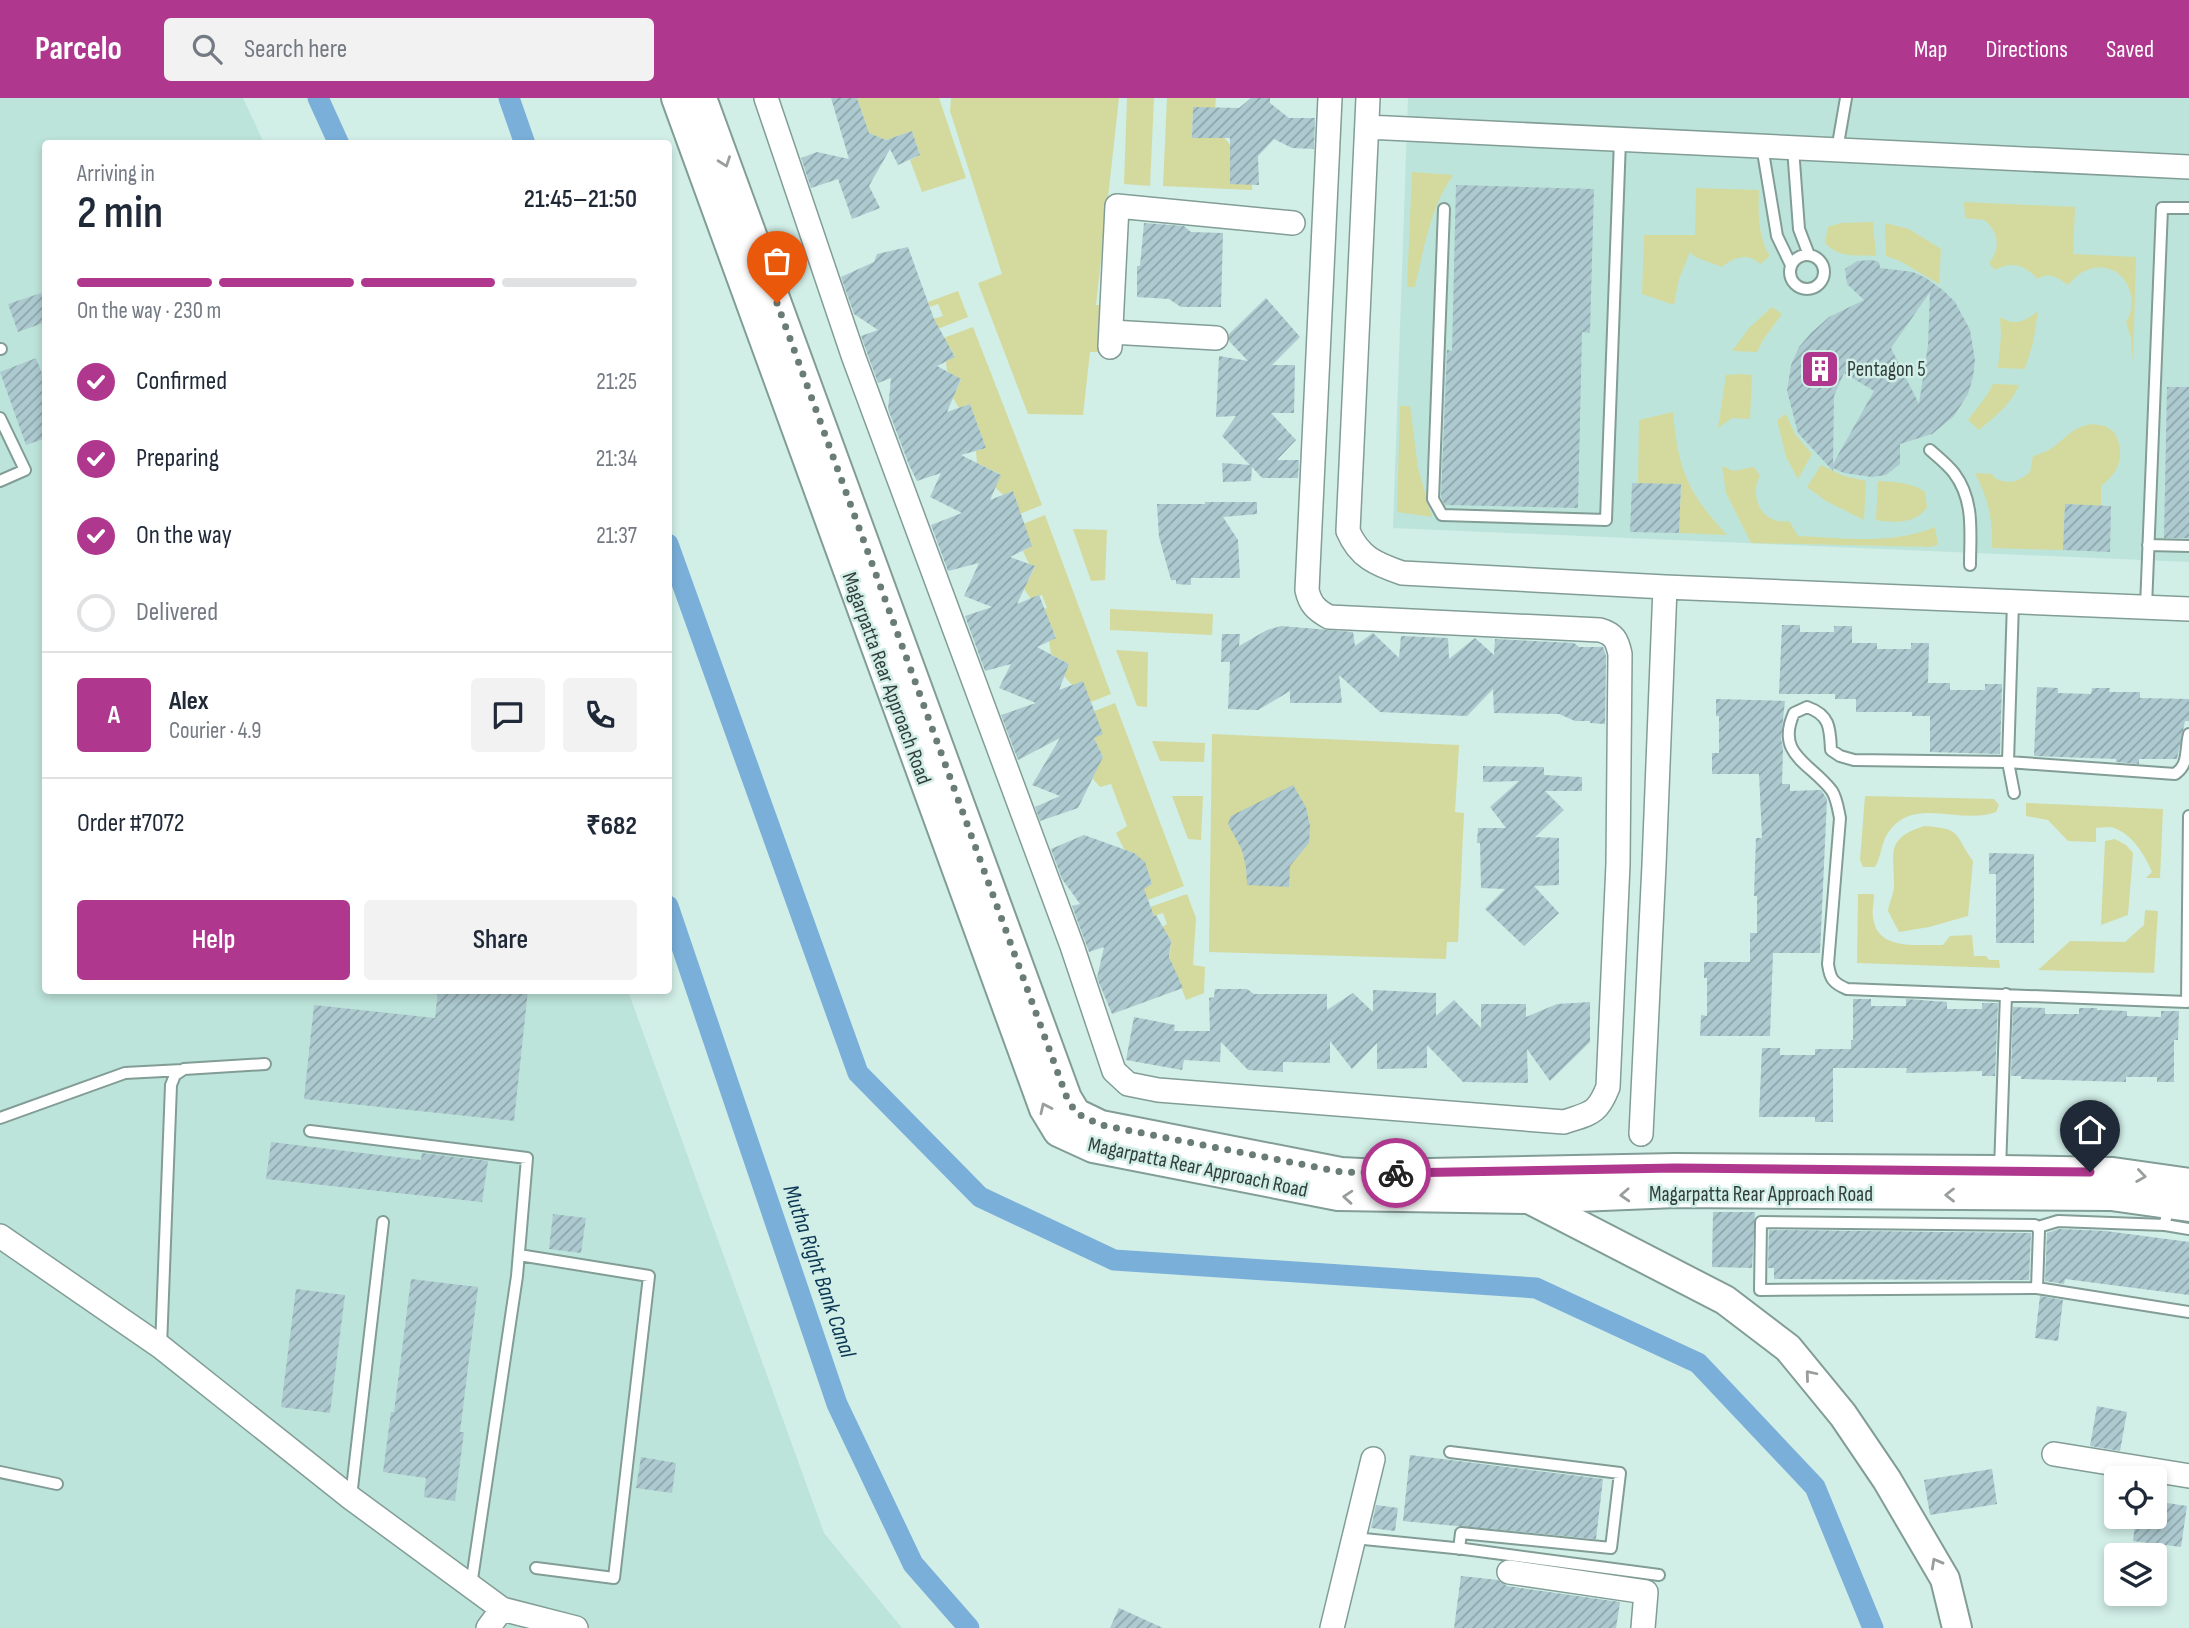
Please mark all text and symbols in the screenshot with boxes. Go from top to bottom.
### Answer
search box [164,18,654,81]
text: Parcelo [35,29,122,69]
icon: search [188,30,226,68]
text: Search here [244,34,347,65]
text: Map [1914,35,1947,64]
text: Directions [1985,35,2068,64]
text: Saved [2106,35,2154,64]
one-way arrow [717,156,731,168]
text: Arriving in [77,160,155,188]
text: 21:45–21:50 [524,184,637,215]
text: 2 min [77,186,163,241]
pin [747,231,807,303]
icon: bag [758,242,796,280]
text: On the way · 230 m [77,297,221,325]
building icon: Pentagon 5 [1799,348,1841,390]
place label: Pentagon 5 [1847,357,1926,382]
icon: check [77,363,115,401]
text: Confirmed [136,366,227,397]
text: 21:25 [596,368,637,396]
icon: check [77,440,115,478]
text: Preparing [136,443,219,474]
text: 21:34 [596,445,637,473]
icon: check [77,517,115,555]
text: On the way [136,520,232,551]
text: 21:37 [596,522,637,550]
street label: Magarpatta Rear Approach Road [836,569,937,788]
text: Delivered [136,597,218,628]
button: chat [471,678,545,752]
button: phone [563,678,637,752]
text: Alex [169,686,209,717]
text: A [108,700,120,731]
text: Courier · 4.9 [169,717,261,745]
text: Order #7072 [77,808,185,839]
text: ₹682 [586,811,637,842]
button: Help [77,900,350,980]
button: Share [364,900,637,980]
pin [2060,1100,2120,1172]
one-way arrow [1040,1103,1054,1115]
icon: home [2071,1111,2109,1149]
street label: Magarpatta Rear Approach Road [1086,1132,1310,1203]
courier [1361,1138,1431,1208]
icon: bike [1377,1154,1415,1192]
one-way arrow [2136,1168,2147,1183]
water label: Mutha Right Bank Canal [776,1181,862,1362]
street label: Magarpatta Rear Approach Road [1649,1182,1873,1207]
one-way arrow [1619,1187,1630,1202]
one-way arrow [1944,1187,1955,1203]
one-way arrow [1342,1189,1353,1204]
one-way arrow [1806,1370,1818,1383]
map controls [2104,1466,2167,1606]
button: locate [2104,1466,2167,1529]
button: layers [2104,1543,2167,1606]
one-way arrow [1931,1558,1944,1571]

